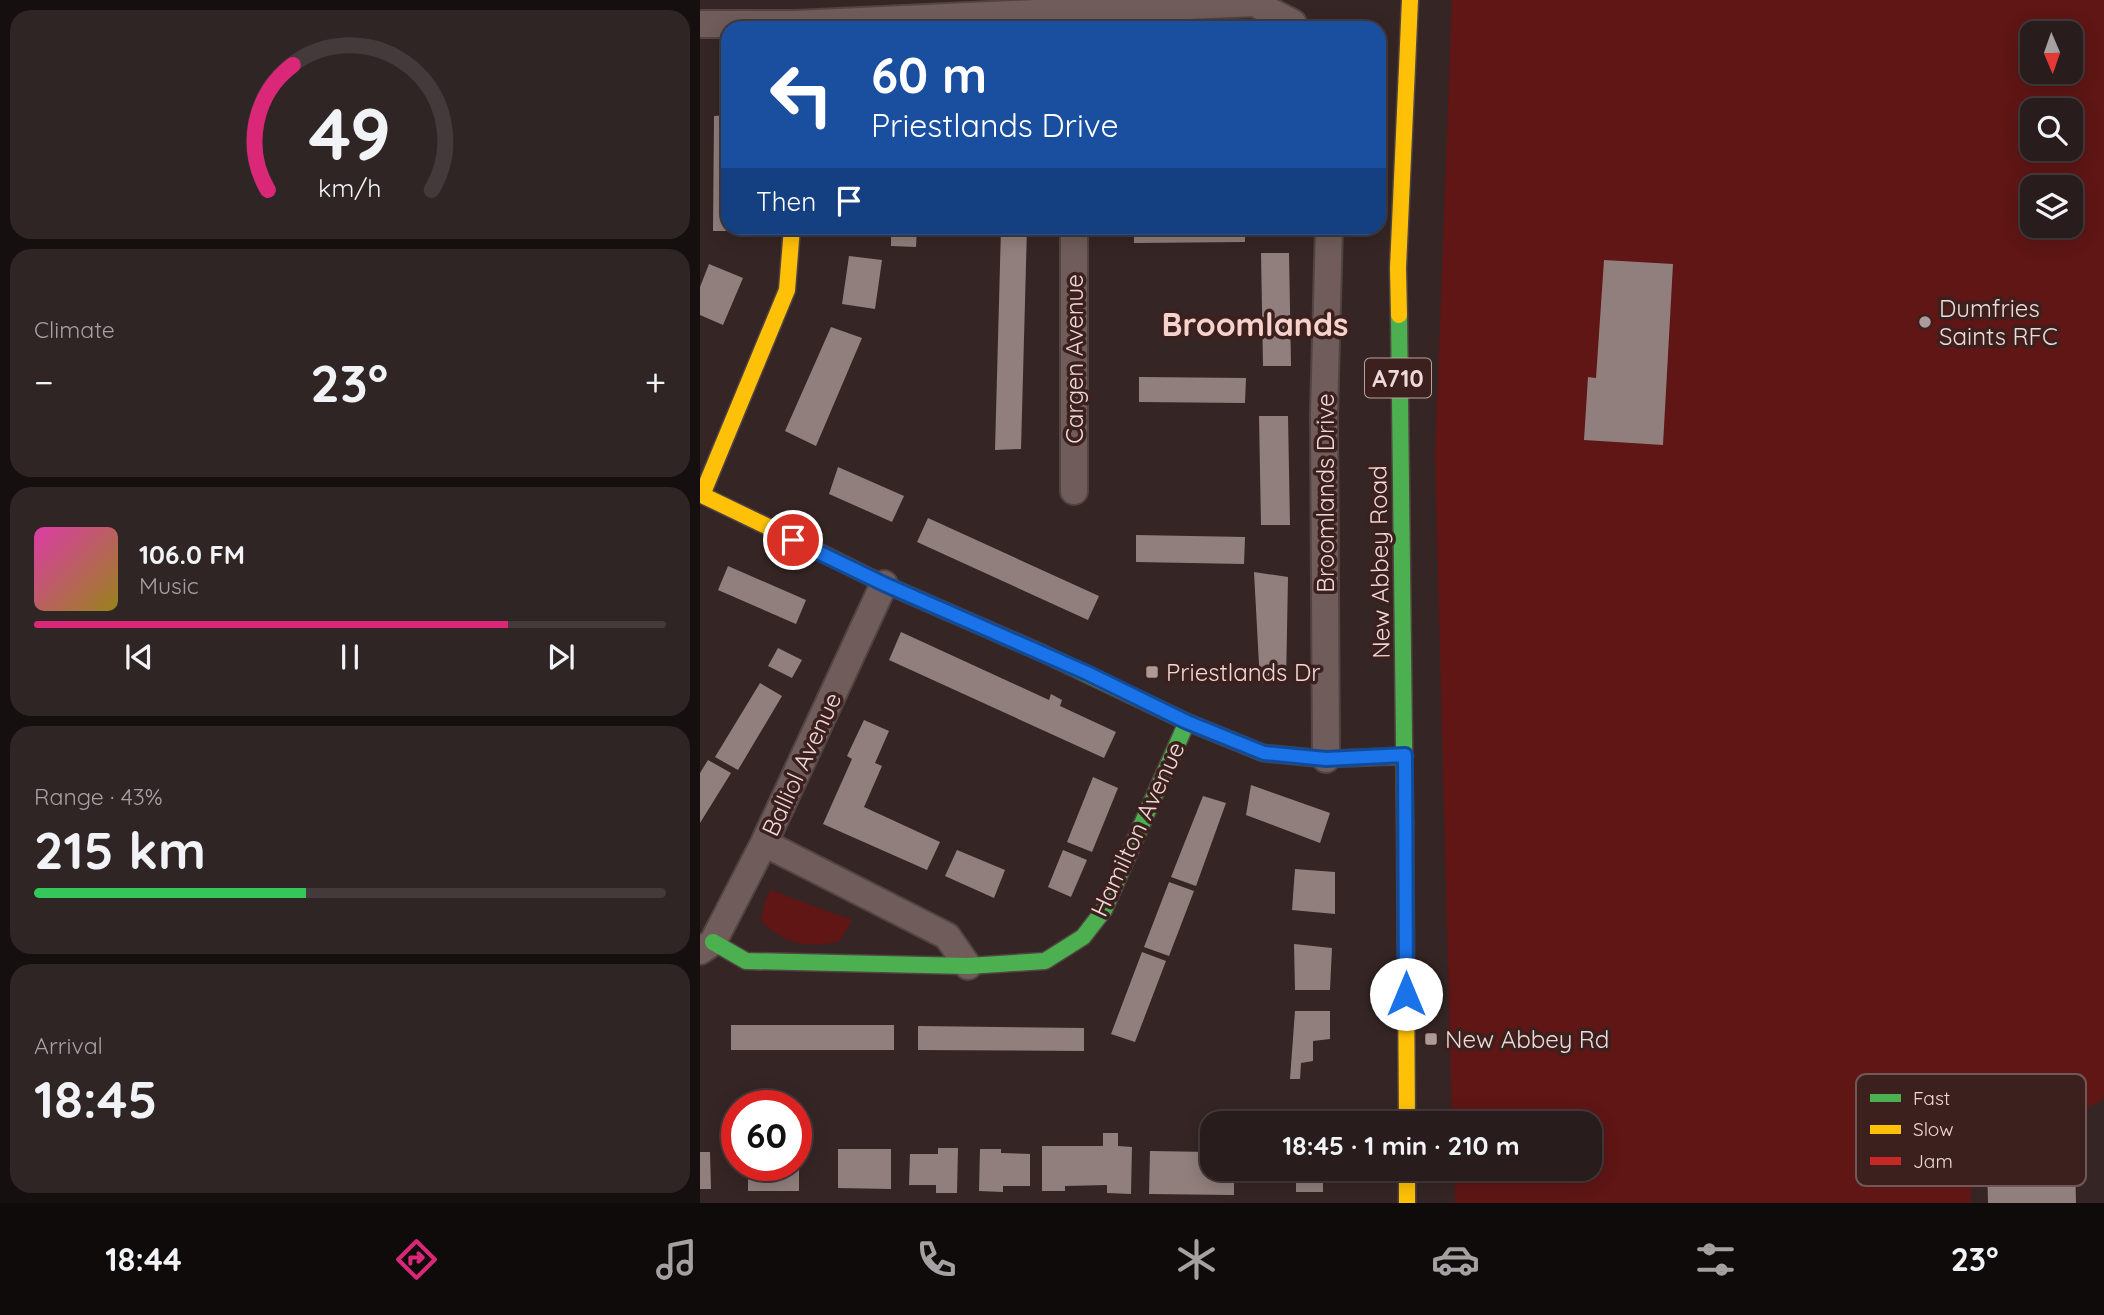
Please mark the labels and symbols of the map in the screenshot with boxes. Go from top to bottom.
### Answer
north arrow [2020,21,2082,84]
street label: Cargen Avenue [1059,274,1089,444]
place label: Dumfries Saints RFC [1939,293,2058,351]
district label: Broomlands [1162,304,1348,344]
marker: Dumfries Saints RFC [1917,314,1933,330]
road number: A710 [1365,358,1431,398]
street label: Broomlands Drive [1310,393,1340,593]
street label: New Abbey Road [1362,465,1396,659]
pin [763,510,823,570]
place label: Priestlands Dr [1166,657,1320,687]
marker: Priestlands Dr [1144,664,1160,680]
street label: Balliol Avenue [755,687,847,841]
street label: Hamilton Avenue [1083,737,1191,921]
position arrow [1369,957,1443,1031]
place label: New Abbey Rd [1445,1024,1609,1054]
marker: New Abbey Rd [1423,1031,1439,1047]
legend [1856,1074,2086,1186]
text: Fast [1913,1086,1950,1110]
speed limit sign: 60 [721,1090,812,1181]
text: Slow [1913,1117,1954,1141]
text: Jam [1913,1149,1953,1173]

